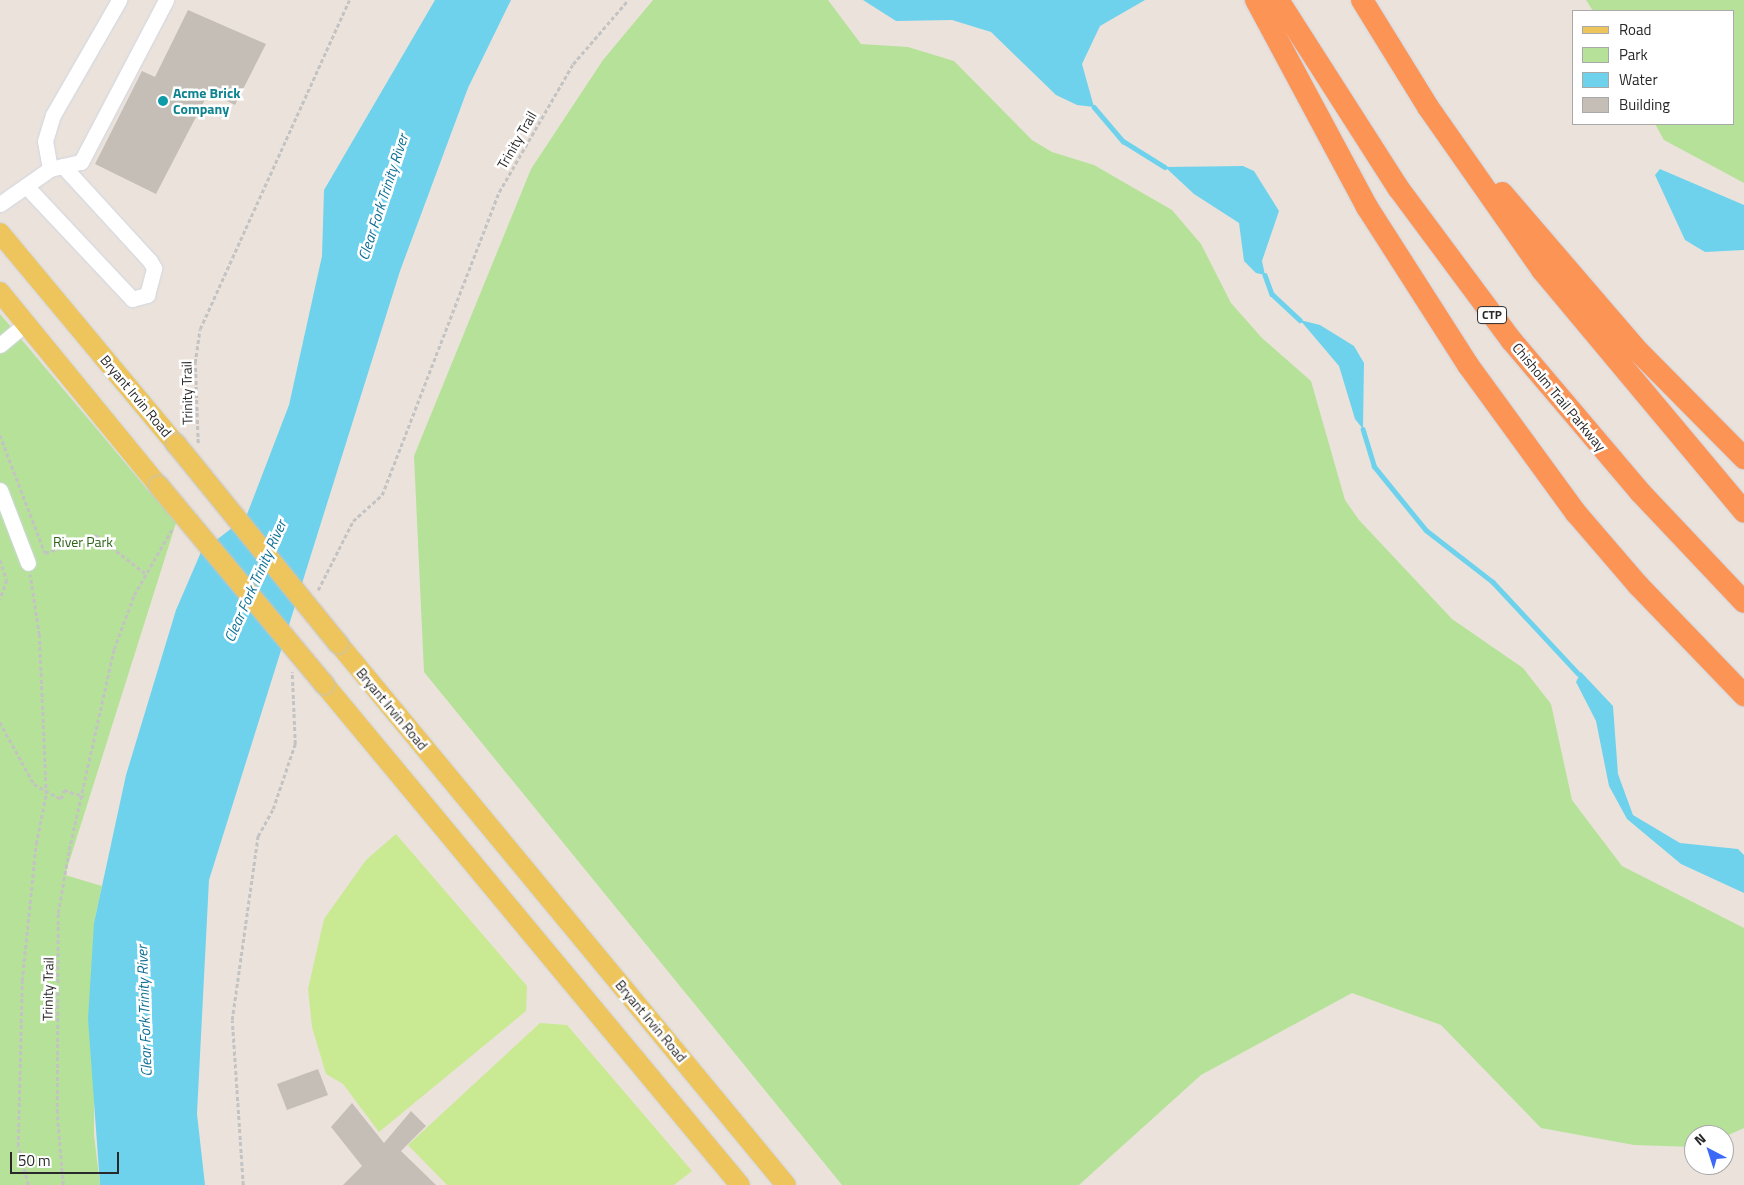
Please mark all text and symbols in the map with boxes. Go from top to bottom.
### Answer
legend [1572,10,1734,125]
text: Road [1619,18,1651,41]
text: Park [1619,43,1648,66]
text: Water [1619,68,1658,91]
place label: Acme Brick Company [173,85,240,118]
text: Building [1619,93,1670,116]
marker: Acme Brick Company [157,95,169,107]
street label: Trinity Trail [494,108,540,172]
water label: Clear Fork Trinity River [354,132,412,262]
road number: CTP [1477,306,1507,324]
street label: Chisholm Trail Parkway [1509,339,1609,455]
street label: Bryant Irvin Road [97,352,175,440]
street label: Trinity Trail [178,361,196,425]
water label: Clear Fork Trinity River [220,517,290,645]
park label: River Park [53,534,113,550]
street label: Bryant Irvin Road [353,665,431,753]
water label: Clear Fork Trinity River [133,945,155,1077]
street label: Trinity Trail [39,957,57,1021]
street label: Bryant Irvin Road [612,977,690,1065]
north arrow [1684,1125,1734,1175]
text: N [1689,1128,1710,1150]
scale bar [12,1142,121,1174]
text: 50 m [18,1149,51,1172]

